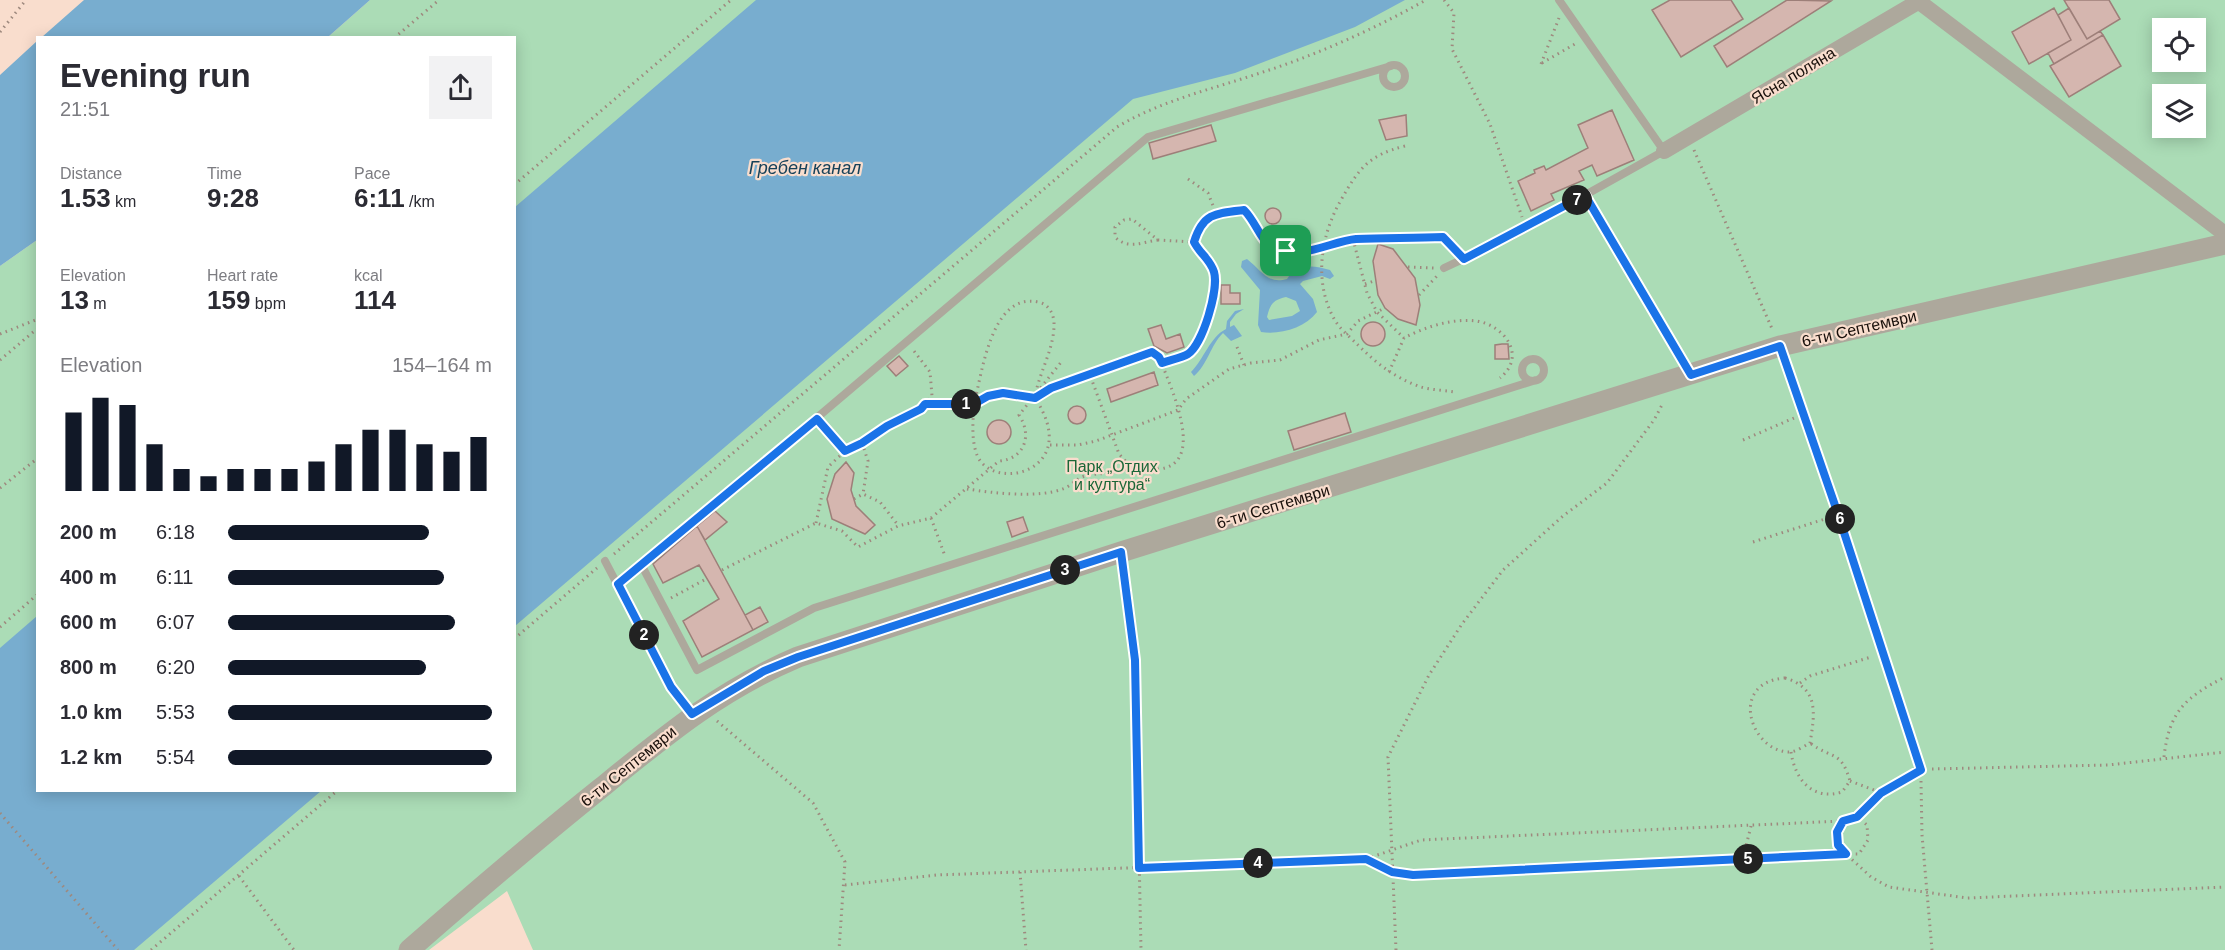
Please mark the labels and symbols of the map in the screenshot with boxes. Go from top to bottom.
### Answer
street label: Ясна поляна [1748,44,1838,107]
water label: Гребен канал [749,158,861,178]
pin: 7 [1562,185,1592,215]
pin [1260,225,1311,276]
street label: 6-ти Септември [1800,307,1918,350]
pin: 1 [951,389,981,419]
park label: Парк „Отдих и култура“ [1066,458,1158,493]
street label: 6-ти Септември [1215,481,1332,532]
pin: 6 [1825,504,1855,534]
pin: 3 [1050,555,1080,585]
pin: 2 [629,620,659,650]
street label: 6-ти Септември [577,723,679,810]
pin: 5 [1733,844,1763,874]
pin: 4 [1243,848,1273,878]

